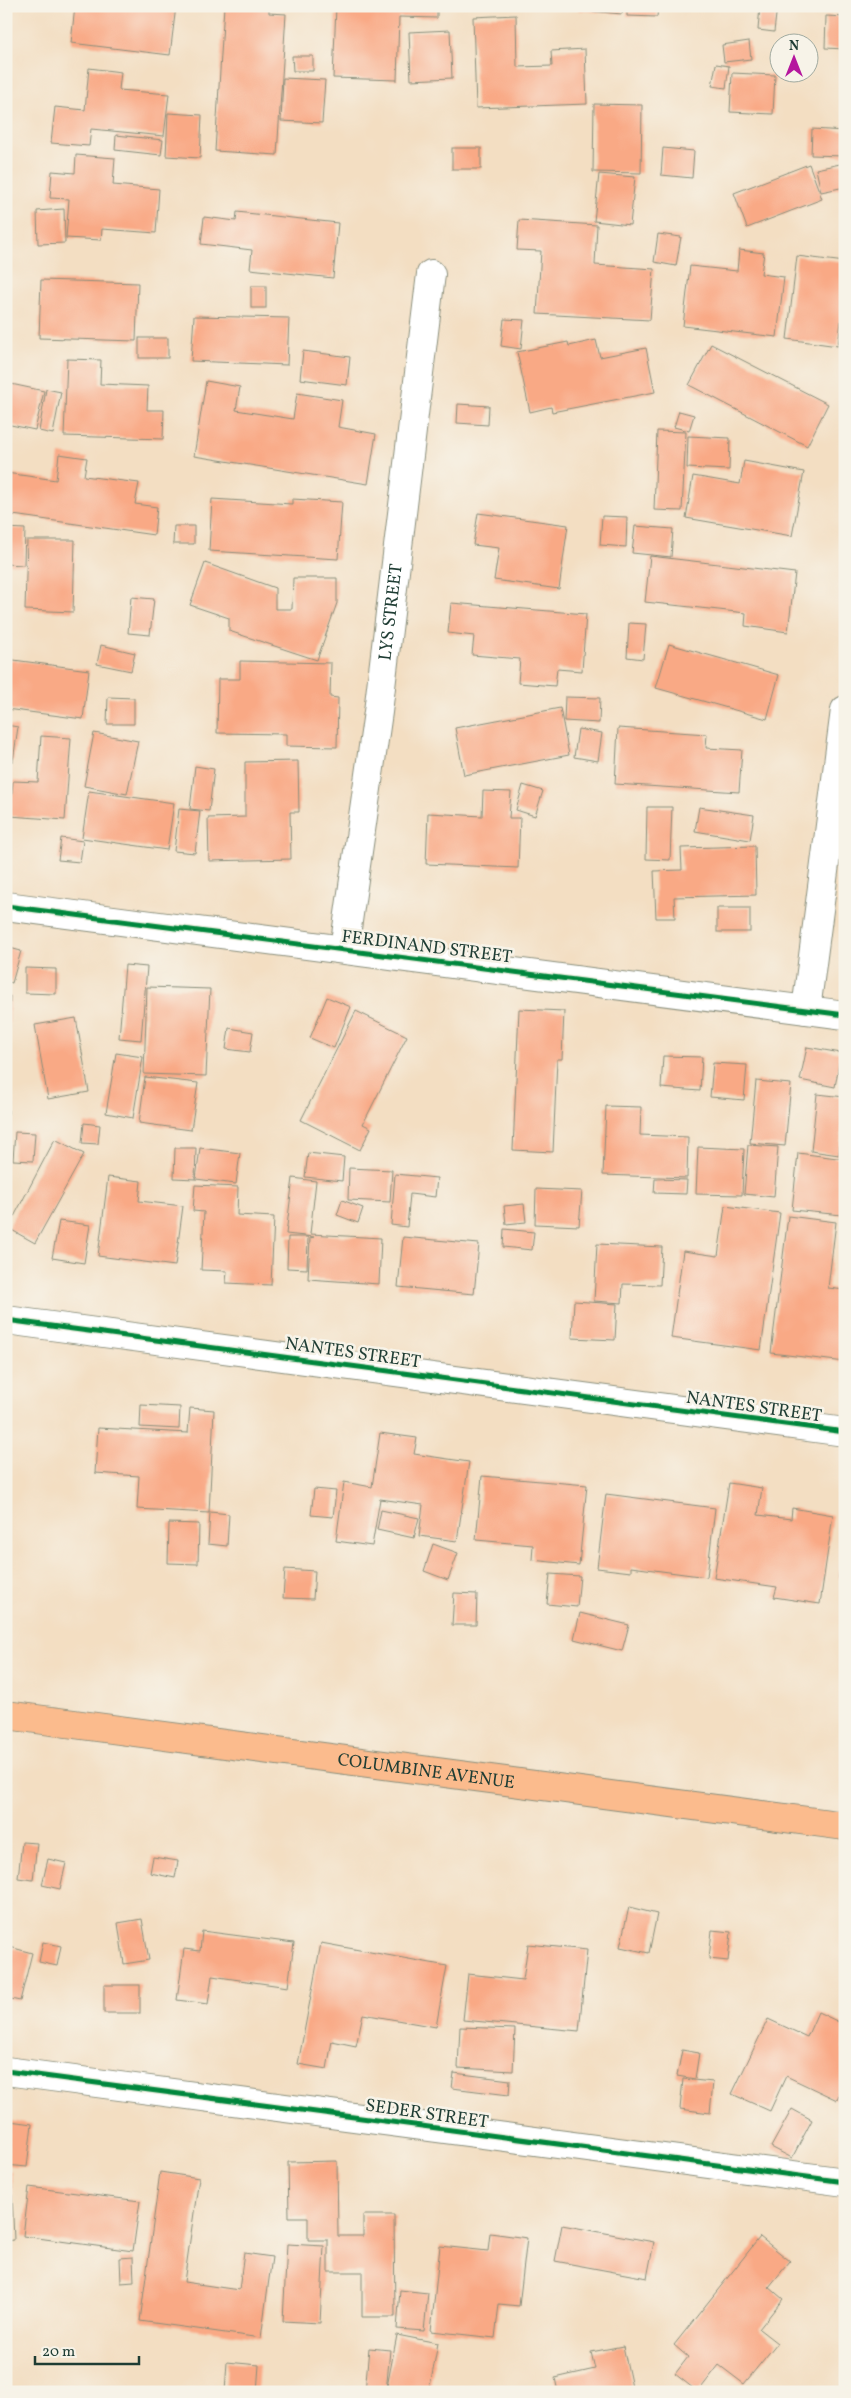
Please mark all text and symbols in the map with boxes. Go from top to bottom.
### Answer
north arrow [768,32,818,82]
text: N [789,37,799,56]
street label: LYS STREET [373,562,410,662]
street label: FERDINAND STREET [340,925,514,970]
street label: NANTES STREET [283,1332,423,1375]
street label: NANTES STREET [684,1386,824,1429]
street label: COLUMBINE AVENUE [336,1748,516,1796]
street label: SEDER STREET [364,2093,490,2136]
scale bar [35,2333,139,2365]
text: 20 m [42,2342,75,2363]

